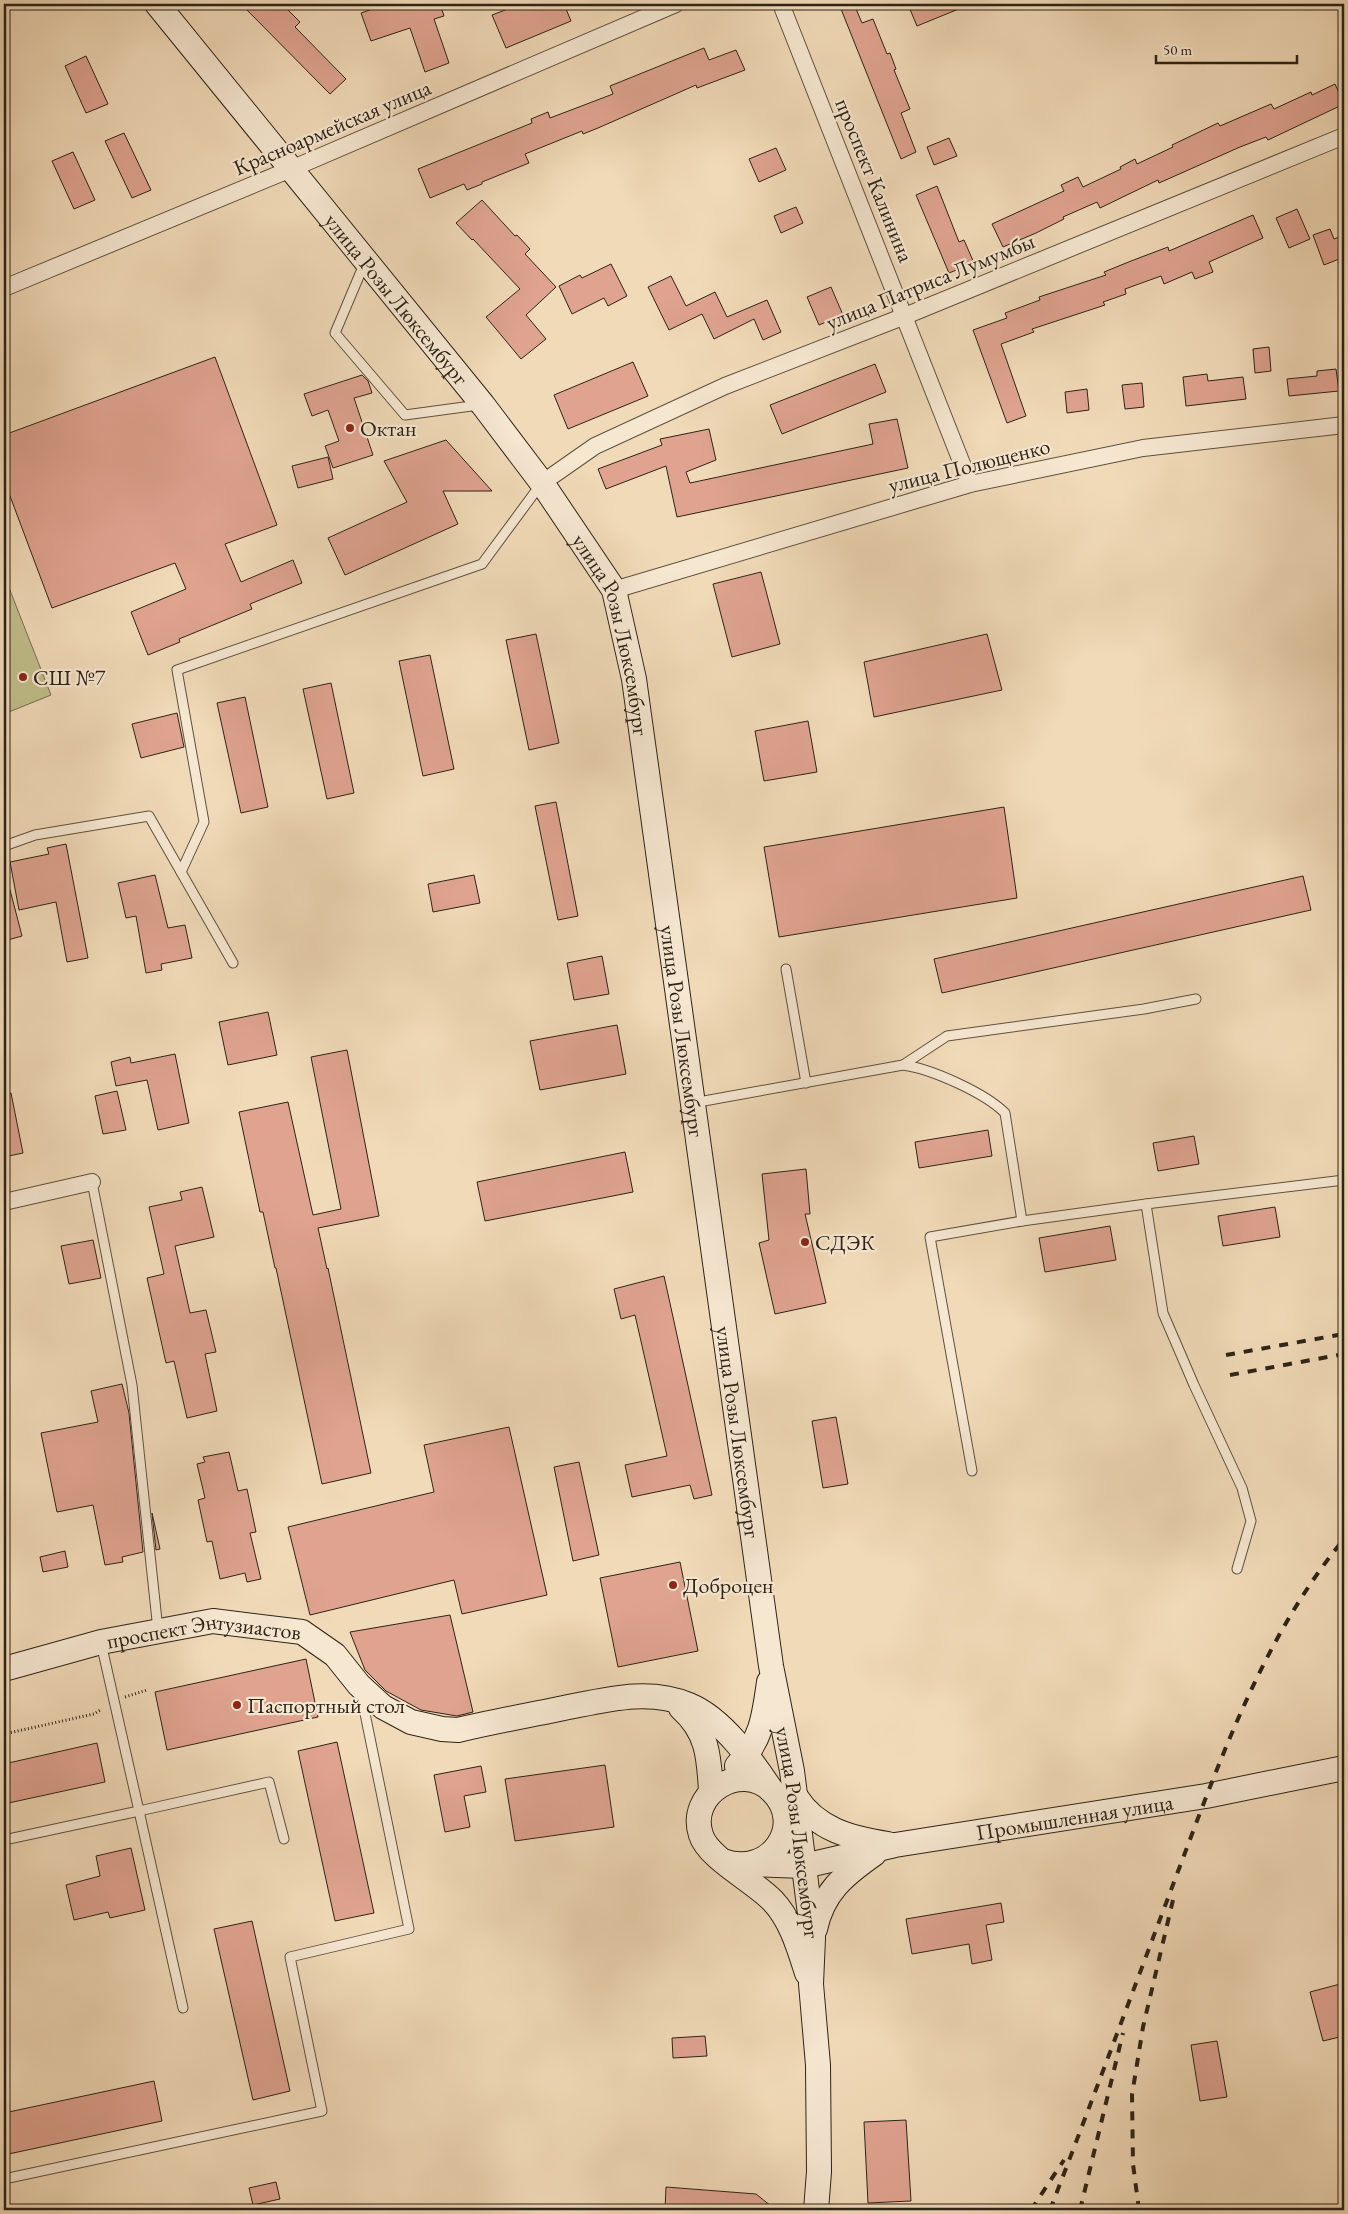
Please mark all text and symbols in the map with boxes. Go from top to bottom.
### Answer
scale bar [1156,32,1297,64]
text: 50 m [1163,40,1192,59]
street label: Красноармейская улица [229,73,436,182]
street label: проспект Калинина [828,94,921,267]
street label: улица Розы Люксембург [318,207,475,391]
street label: улица Патриса Лумумбы [821,226,1039,337]
place label: Октан [360,414,417,443]
marker: Октан [344,422,356,434]
street label: улица Полющенко [885,431,1053,500]
street label: улица Розы Люксембург [565,528,656,738]
place label: СШ №7 [33,663,106,692]
marker: СШ №7 [17,671,29,683]
street label: улица Розы Люксембург [653,923,711,1139]
place label: СДЭК [815,1228,875,1257]
marker: СДЭК [799,1236,811,1248]
street label: улица Розы Люксембург [709,1324,767,1540]
place label: Доброцен [683,1571,773,1600]
marker: Доброцен [667,1579,679,1591]
street label: проспект Энтузиастов [104,1607,303,1656]
place label: Паспортный стол [247,1691,405,1720]
marker: Паспортный стол [231,1699,243,1711]
street label: улица Розы Люксембург [768,1724,827,1940]
street label: Промышленная улица [974,1787,1175,1847]

